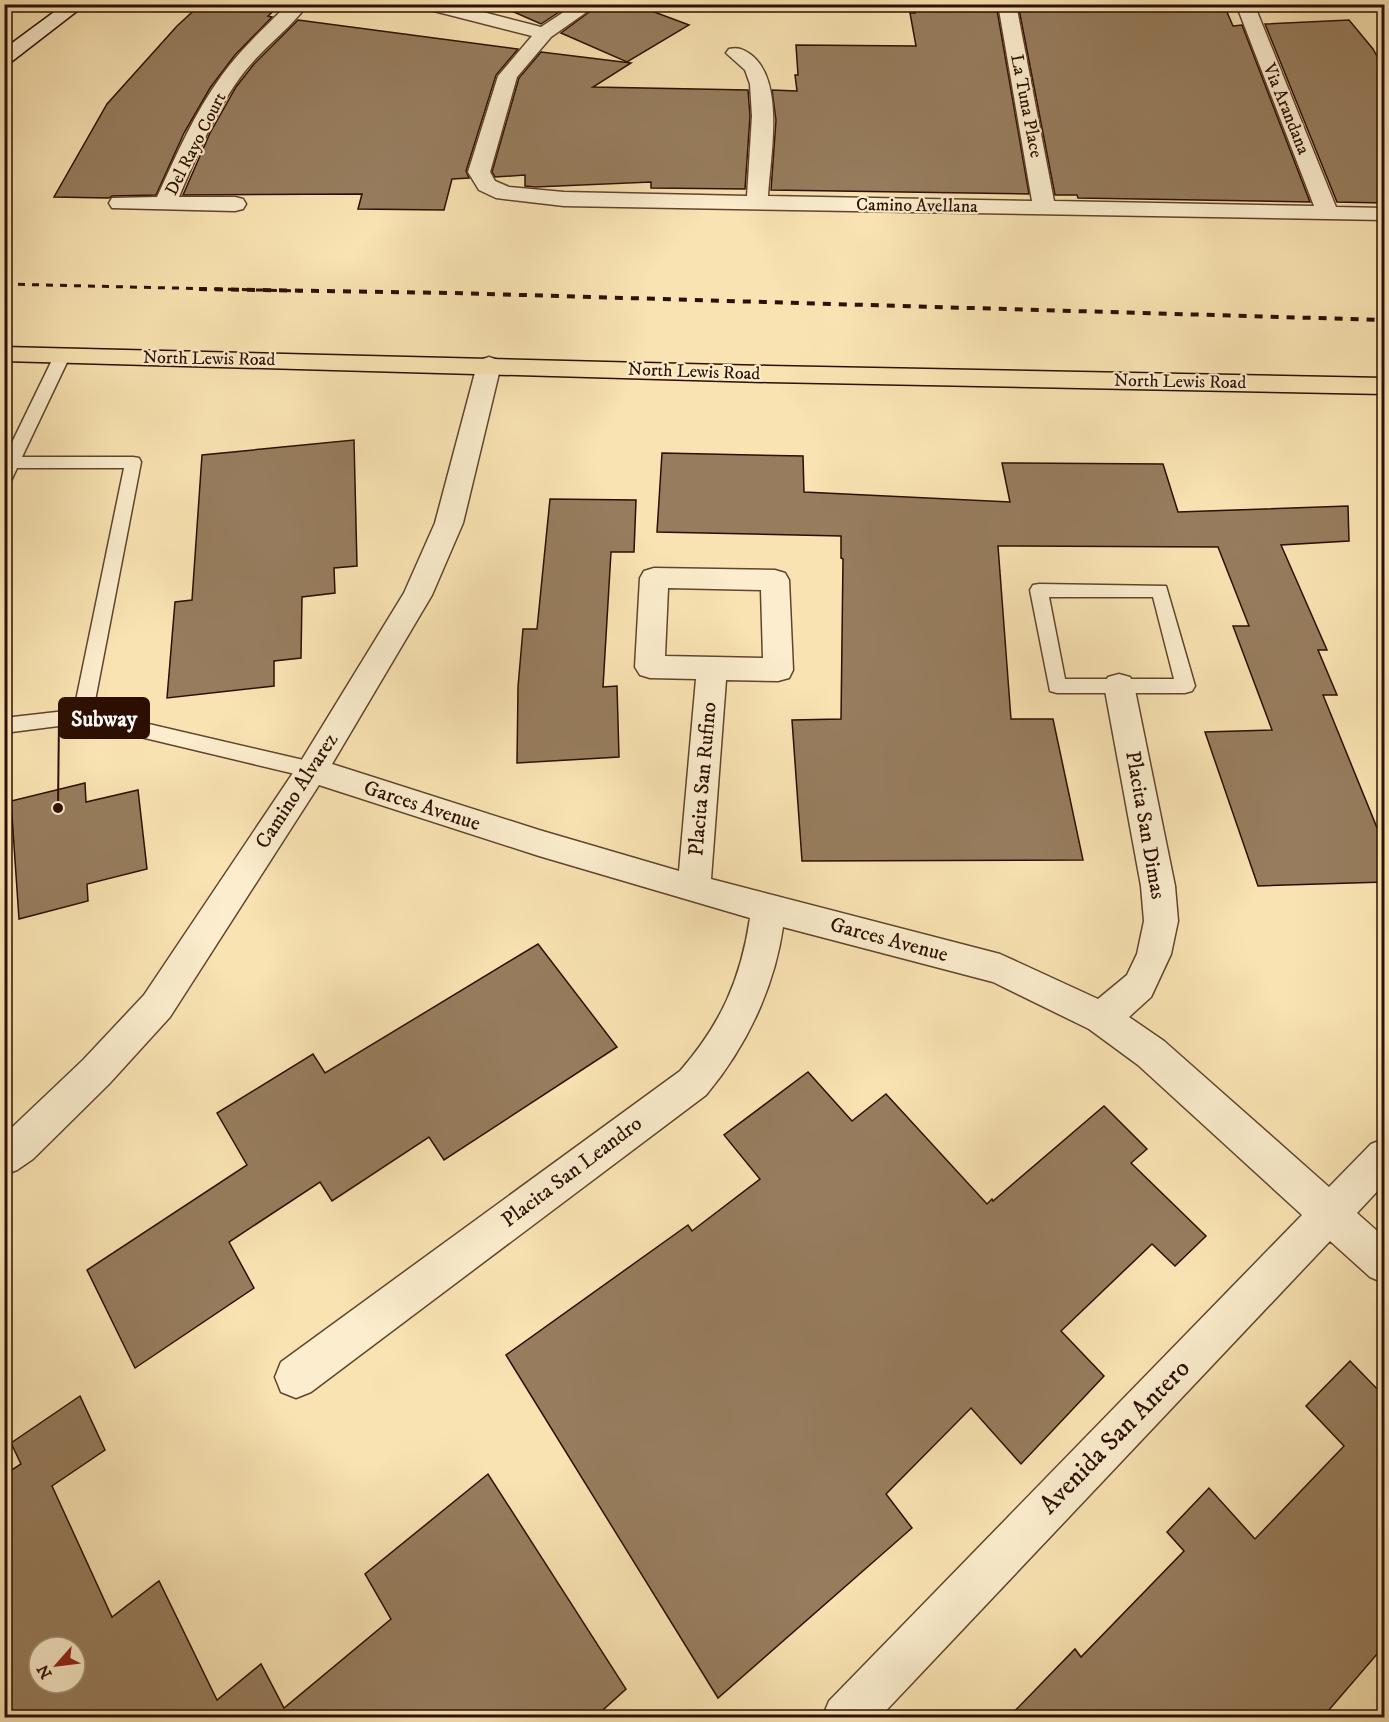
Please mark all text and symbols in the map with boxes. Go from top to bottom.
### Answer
street label: La Tuna Place [1005,52,1047,160]
street label: Via Arandana [1257,59,1314,158]
street label: Del Rayo Court [161,89,231,199]
street label: Camino Avellana [856,194,978,218]
street label: North Lewis Road [143,347,275,371]
street label: North Lewis Road [627,359,761,385]
street label: North Lewis Road [1114,370,1246,394]
callout: Subway [59,698,149,738]
street label: Placita San Rufino [683,701,723,857]
text: Subway [71,706,138,733]
street label: Camino Alvarez [250,728,344,854]
street label: Placita San Dimas [1119,749,1171,901]
street label: Garces Avenue [360,775,484,837]
street label: Garces Avenue [827,912,951,968]
street label: Placita San Leandro [497,1111,647,1233]
street label: Avenida San Antero [1033,1352,1197,1522]
north arrow [27,1635,87,1695]
text: N [33,1661,57,1682]

